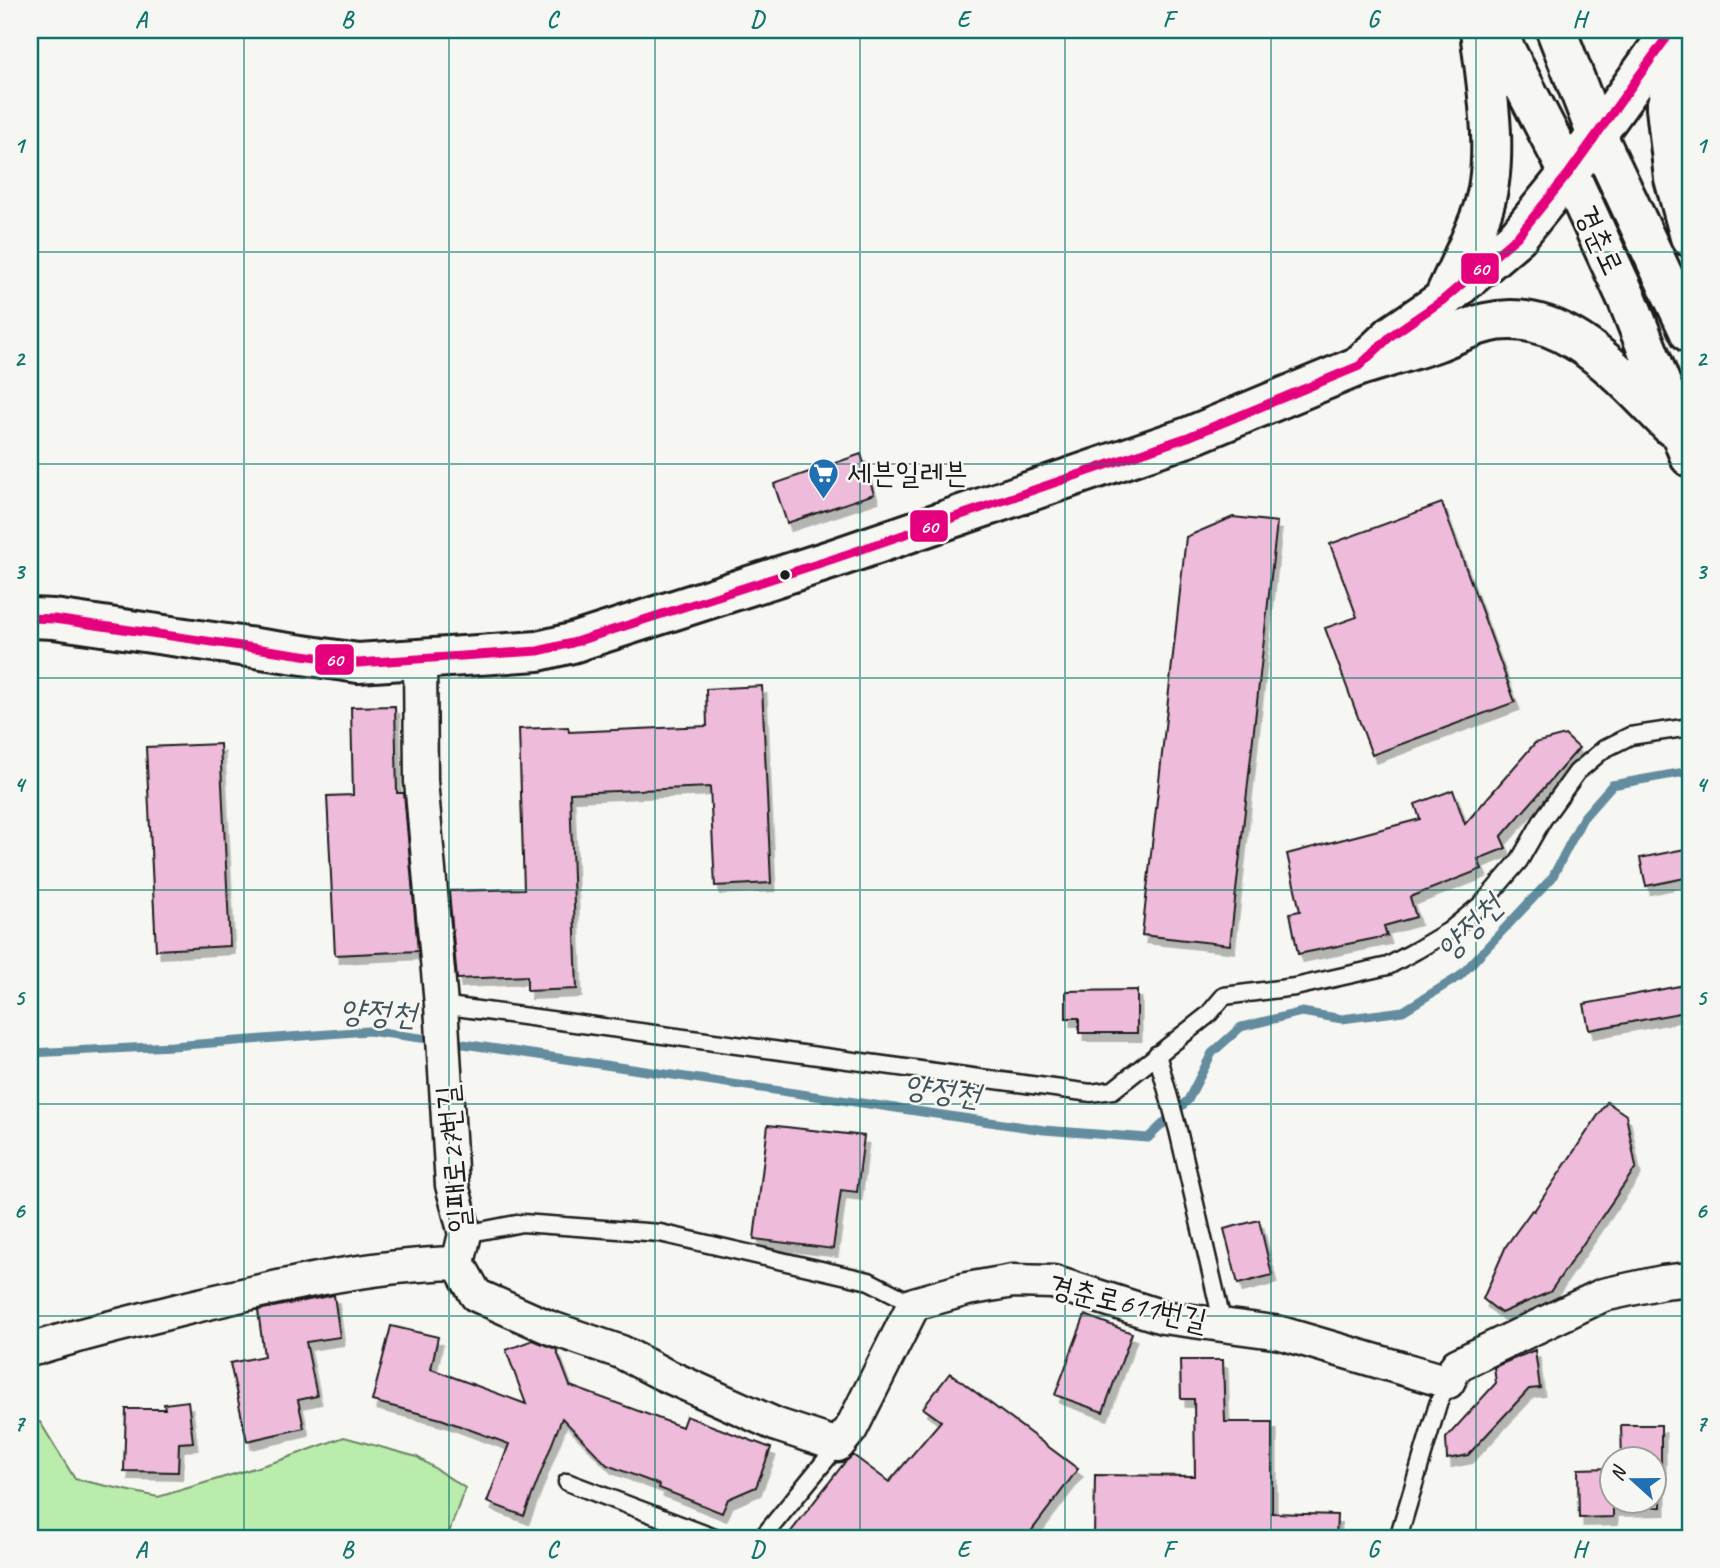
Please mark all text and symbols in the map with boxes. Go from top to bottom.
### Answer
text: A [135,5,149,34]
text: B [341,5,355,34]
text: C [547,5,561,34]
text: D [750,5,766,34]
text: E [957,5,973,34]
text: F [1163,5,1179,34]
text: G [1367,5,1382,34]
text: H [1572,5,1590,34]
text: 1 [14,131,27,160]
text: 1 [1696,131,1709,160]
street label: 경춘로 [1567,199,1633,281]
line badge: 60 [1460,252,1500,285]
text: 60 [1471,257,1491,281]
text: 2 [14,344,27,373]
text: 2 [1696,344,1709,373]
place label: 세븐일레븐 [847,454,968,492]
supermarket icon: 세븐일레븐 [807,456,841,500]
line badge: 60 [909,509,949,543]
text: 60 [920,515,940,539]
text: 3 [14,557,27,586]
text: 3 [1696,557,1709,586]
unlabelled marker [778,568,792,582]
line badge: 60 [314,643,355,676]
text: 60 [325,648,345,672]
text: 4 [14,770,27,799]
text: 4 [1696,770,1709,799]
water label: 양정천 [1428,883,1513,969]
text: 5 [14,983,26,1012]
text: 5 [1696,983,1708,1012]
water label: 양정천 [338,990,421,1035]
water label: 양정천 [901,1065,986,1117]
street label: 일패로27번길 [428,1084,478,1234]
text: 6 [14,1196,27,1225]
text: 6 [1696,1196,1709,1225]
street label: 경춘로611번길 [1045,1266,1211,1340]
text: 7 [14,1409,27,1438]
text: 7 [1696,1409,1709,1438]
north arrow [1598,1446,1668,1516]
text: N [1605,1461,1633,1484]
text: A [135,1535,149,1564]
text: B [341,1535,355,1564]
text: C [547,1535,561,1564]
text: D [750,1535,766,1564]
text: E [957,1535,973,1564]
text: F [1163,1535,1179,1564]
text: G [1367,1535,1382,1564]
text: H [1572,1535,1590,1564]

